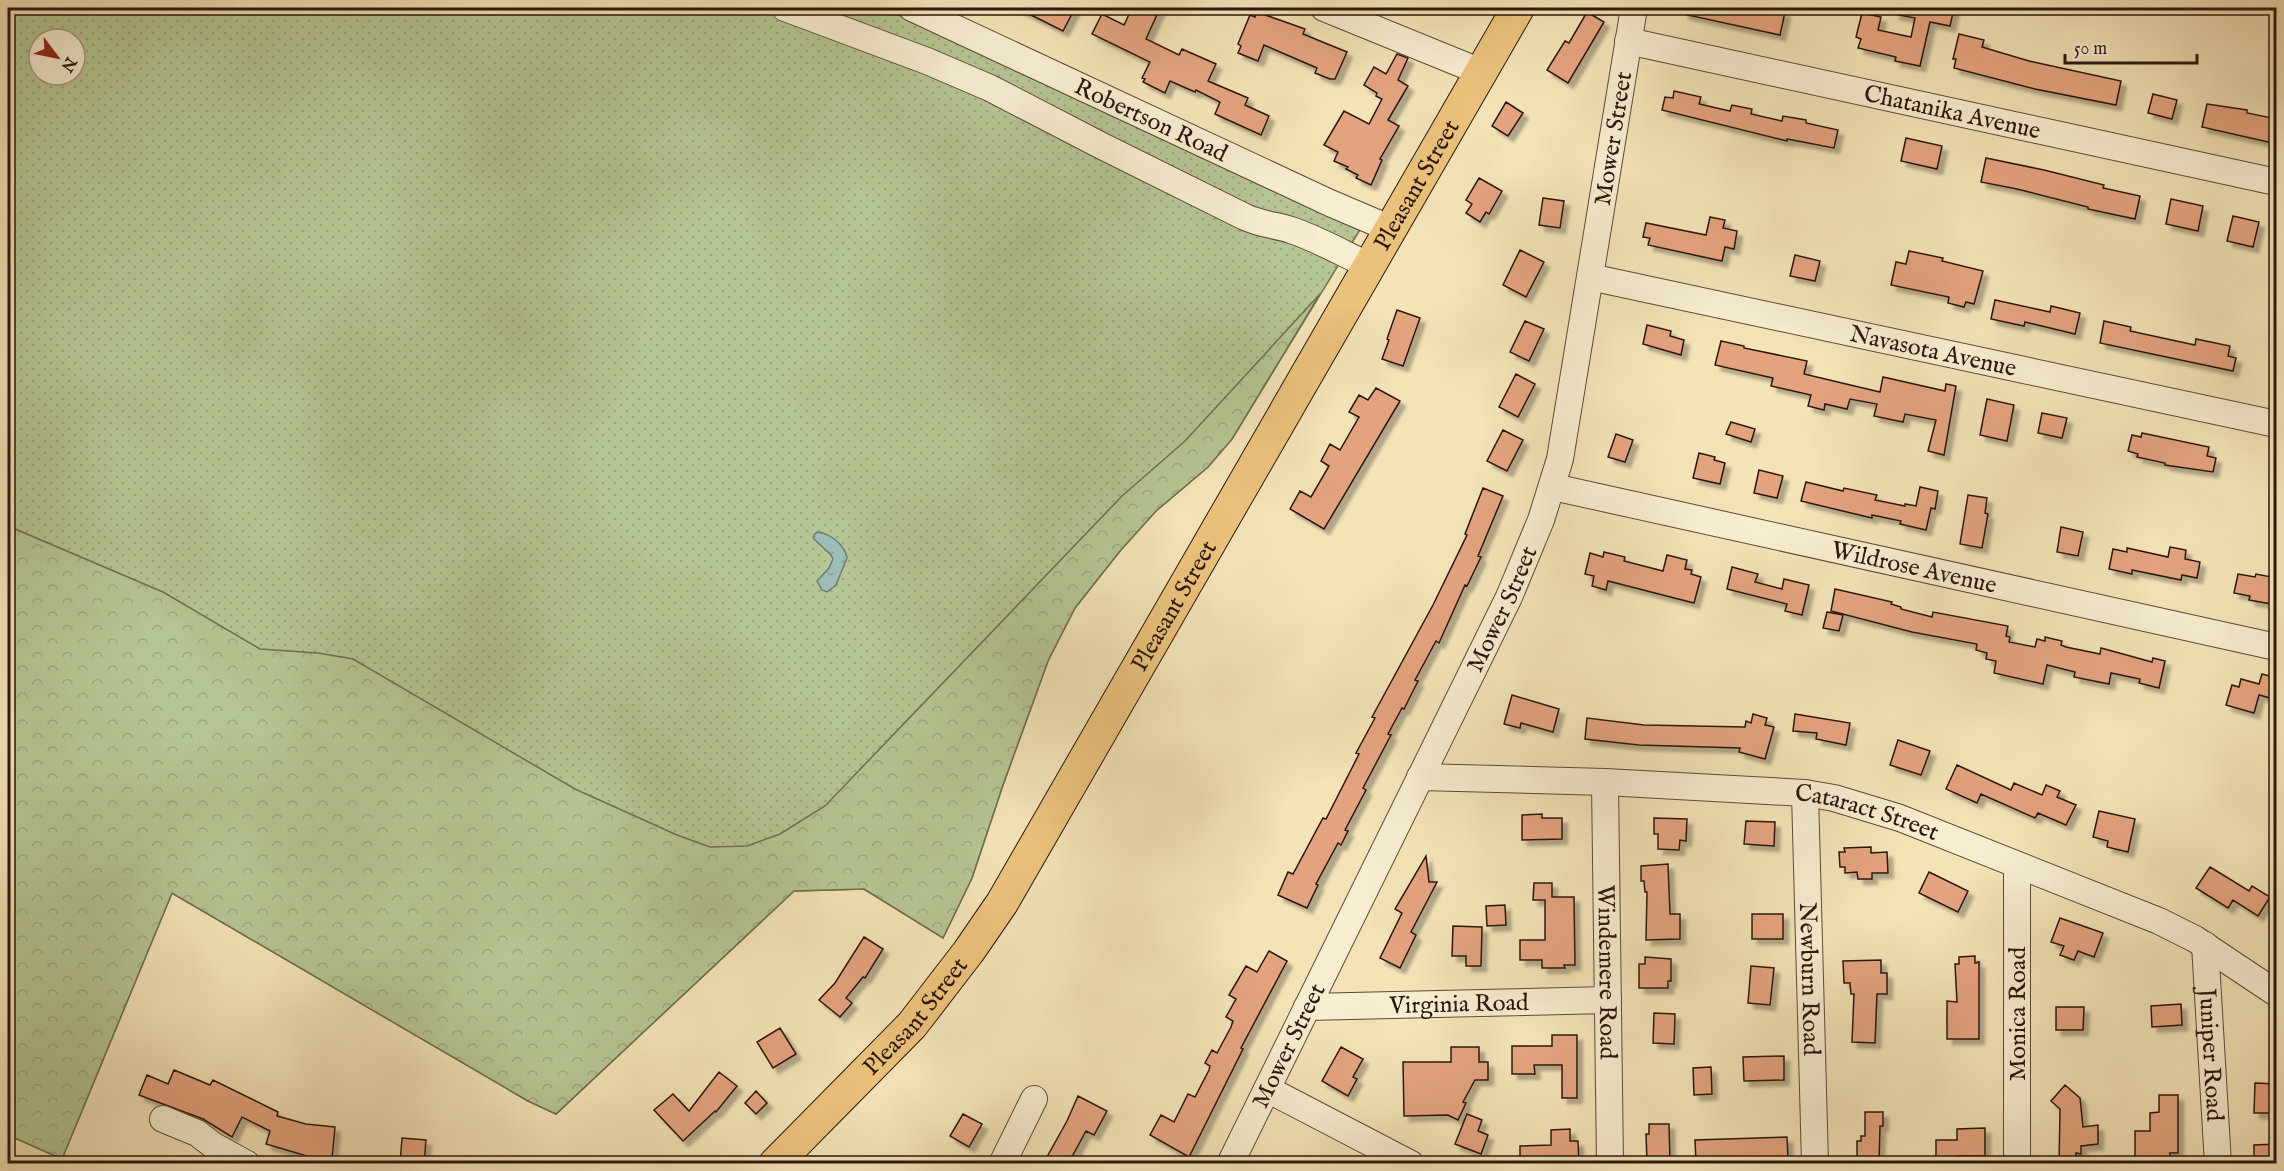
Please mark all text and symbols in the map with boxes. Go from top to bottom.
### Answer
north arrow [27,27,87,87]
scale bar [2065,27,2197,65]
text: 50 m [2074,38,2107,61]
text: N [56,52,81,75]
street label: Mower Street [1588,69,1640,208]
street label: Robertson Road [1069,72,1232,170]
street label: Chatanika Avenue [1861,79,2043,147]
street label: Pleasant Street [1367,114,1467,257]
street label: Navasota Avenue [1847,319,2019,385]
street label: Pleasant Street [1125,535,1225,678]
street label: Wildrose Avenue [1828,535,1999,602]
street label: Mower Street [1460,542,1545,678]
street label: Cataract Street [1794,778,1943,849]
street label: Windemere Road [1589,884,1623,1060]
street label: Newburn Road [1791,902,1826,1056]
street label: Monica Road [2003,947,2034,1081]
street label: Pleasant Street [857,951,976,1083]
street label: Mower Street [1246,979,1333,1114]
street label: Juniper Road [2190,985,2229,1122]
street label: Virginia Road [1388,988,1529,1022]

